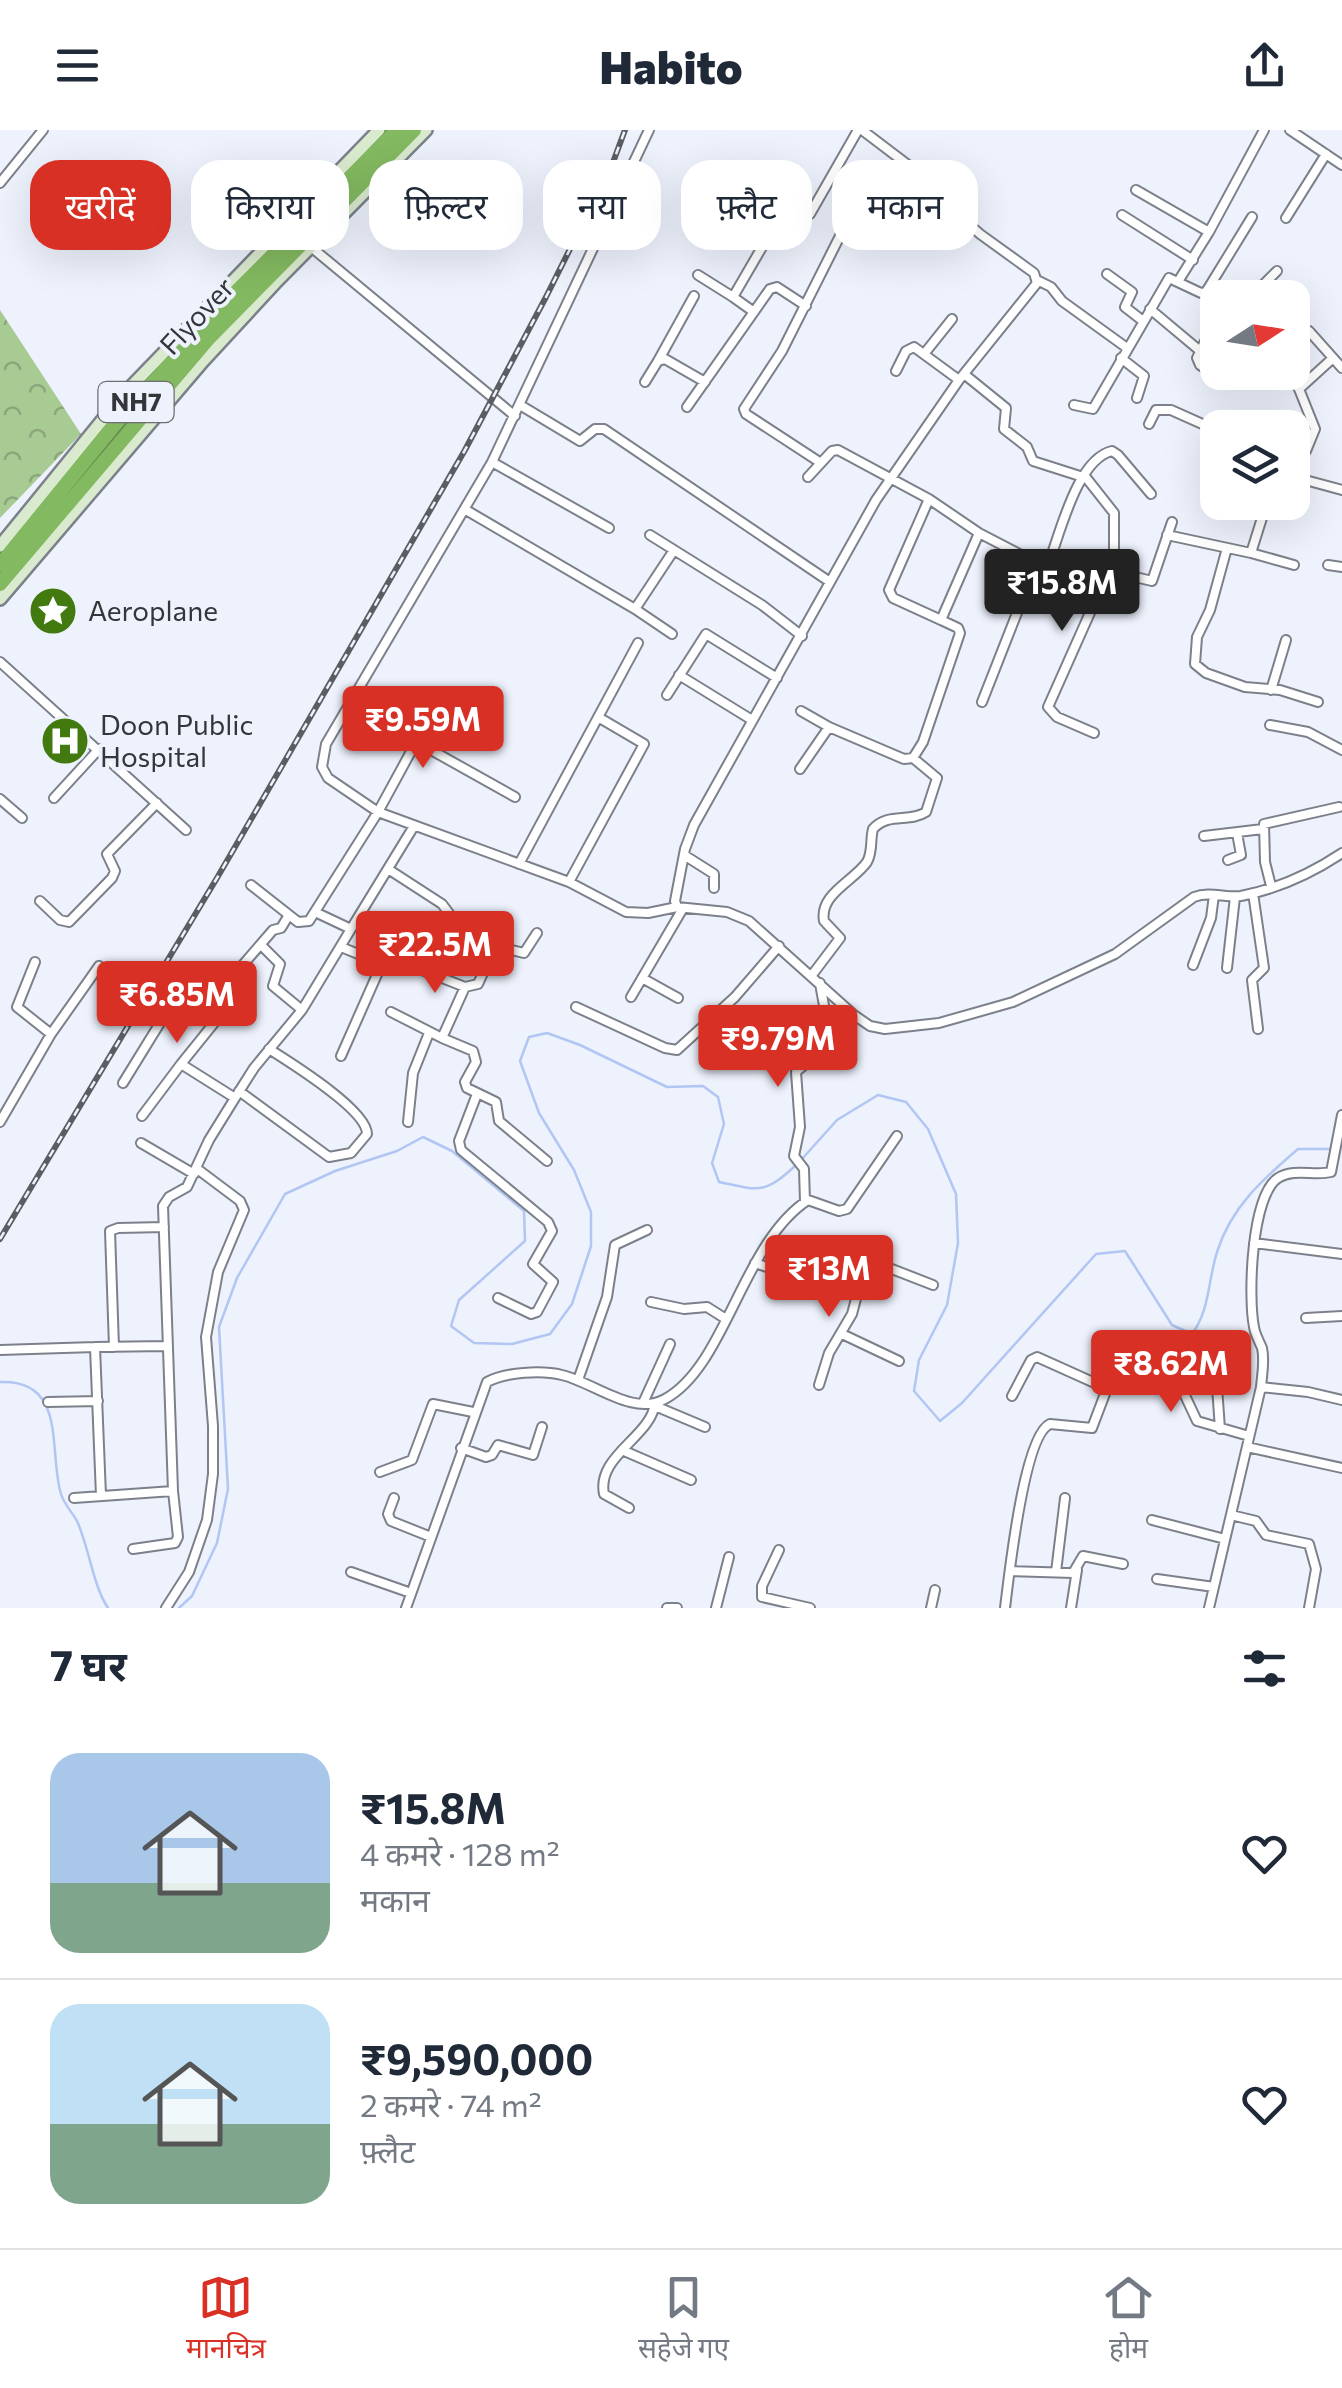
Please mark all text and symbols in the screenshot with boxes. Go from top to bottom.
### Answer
icon: menu [50,38,105,93]
text: Habito [599,38,743,93]
icon: share [1237,38,1292,93]
chip: खरीदें [30,160,171,250]
chip: किराया [191,160,349,250]
chip: फ़िल्टर [369,160,523,250]
chip: नया [543,160,661,250]
chip: फ़्लैट [681,160,812,250]
chip: मकान [832,160,978,250]
street label: Flyover [152,270,240,361]
north arrow [1200,280,1310,390]
map controls [1200,280,1310,520]
road number: NH7 [98,382,174,422]
button: layers [1200,410,1310,520]
pin: ₹15.8M [981,549,1143,634]
text: ₹15.8M [1006,561,1118,601]
place icon: Aeroplane [27,585,79,637]
place label: Aeroplane [88,593,218,627]
pin: ₹9.59M [342,686,504,771]
text: ₹9.59M [365,698,481,738]
place label: Doon Public Hospital [100,707,253,773]
hospital icon: Doon Public Hospital [39,715,91,767]
pin: ₹22.5M [354,911,516,996]
text: ₹22.5M [378,923,492,963]
pin: ₹6.85M [96,961,258,1046]
text: ₹6.85M [119,973,235,1013]
pin: ₹9.79M [697,1005,859,1090]
text: ₹9.79M [720,1017,836,1057]
pin: ₹13M [770,1235,888,1320]
text: ₹13M [787,1247,871,1287]
pin: ₹8.62M [1090,1330,1252,1415]
text: ₹8.62M [1113,1342,1229,1382]
text: 7 घर [50,1638,127,1690]
icon: filters [1237,1641,1292,1696]
text: ₹15.8M [360,1781,506,1833]
icon: home [130,1793,250,1913]
icon: heart [1237,1826,1292,1881]
text: 4 कमरे · 128 m² [360,1833,560,1873]
text: मकान [360,1879,430,1919]
text: ₹9,590,000 [360,2032,593,2084]
icon: home [130,2044,250,2164]
icon: heart [1237,2077,1292,2132]
text: 2 कमरे · 74 m² [360,2084,542,2124]
text: फ़्लैट [360,2130,415,2170]
tab: मानचित्र [186,2270,266,2369]
tab: सहेजे गए [638,2270,729,2369]
tab: होम [1101,2270,1156,2369]

